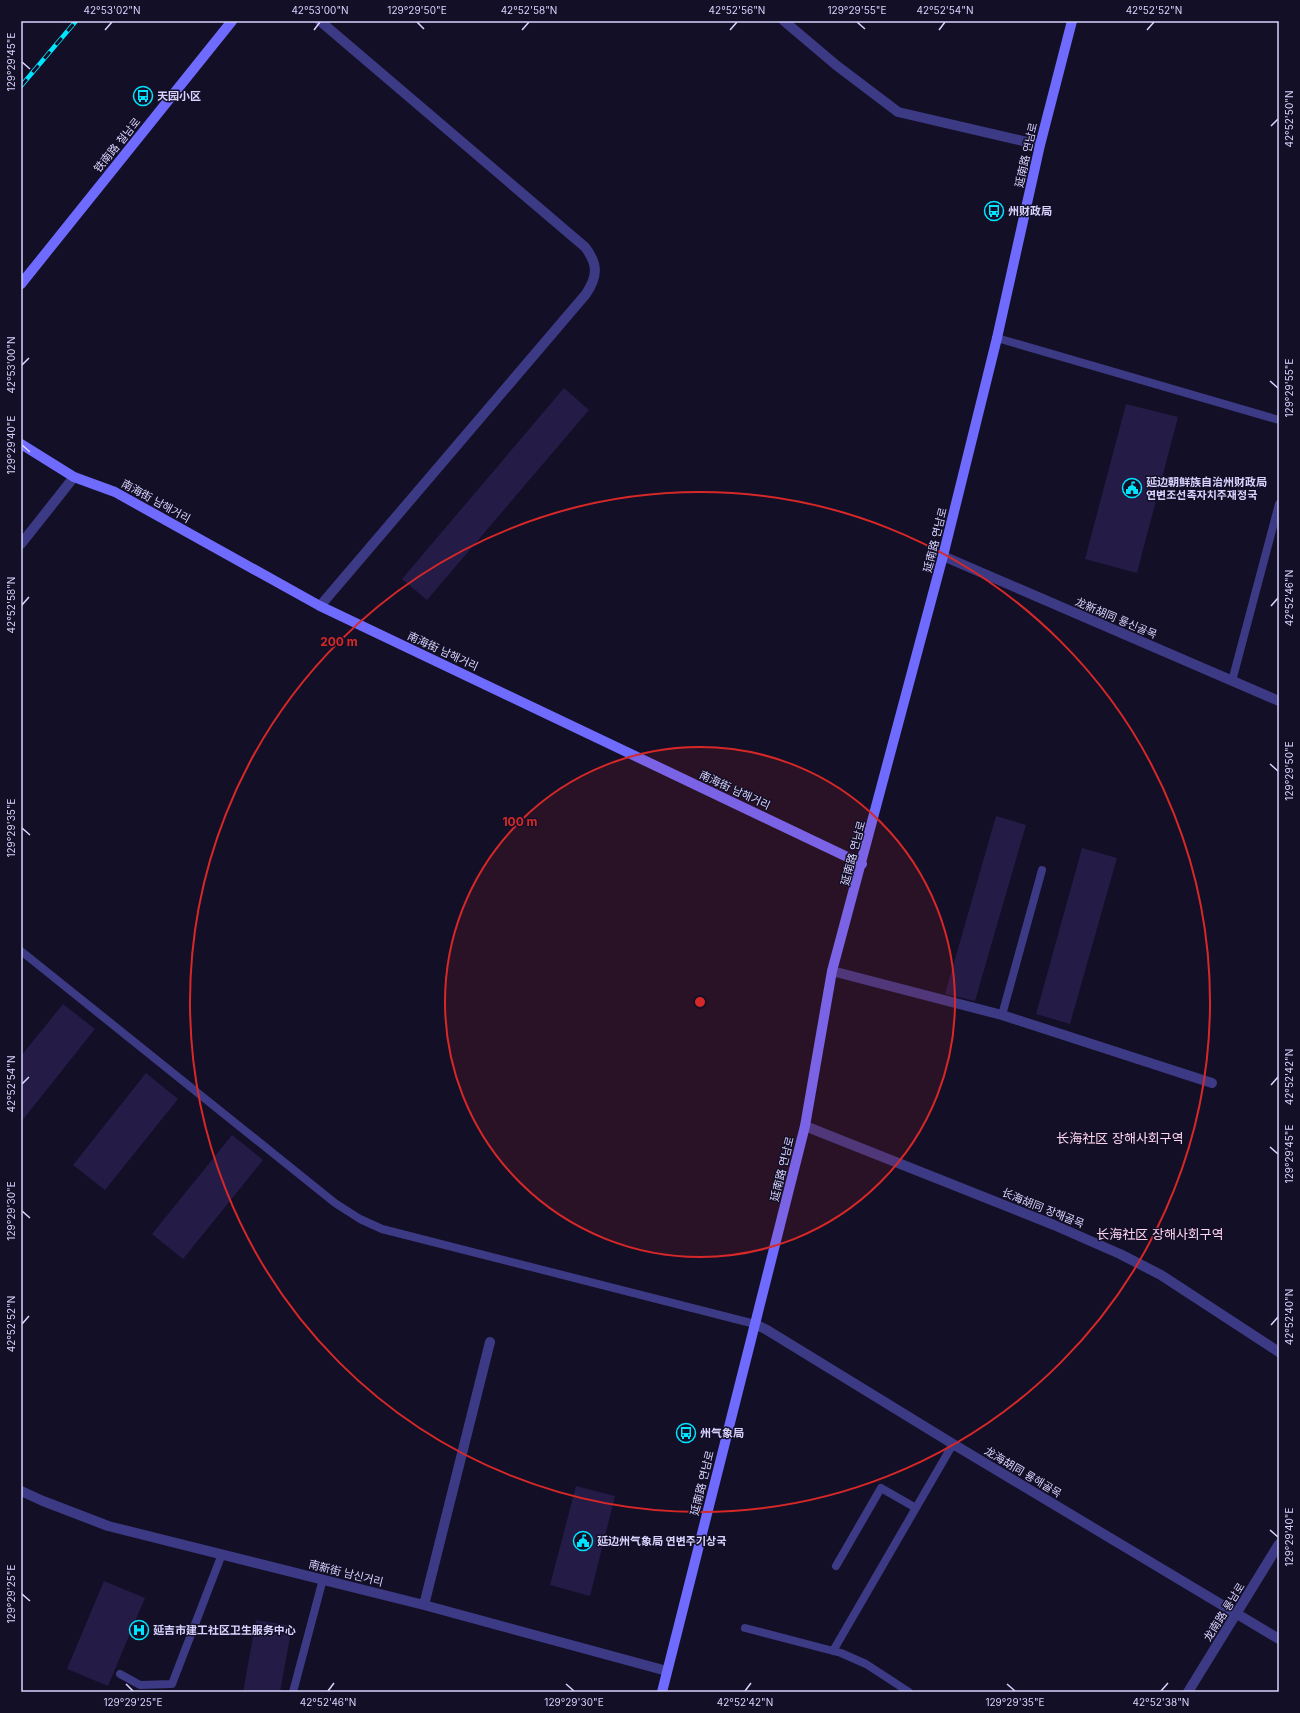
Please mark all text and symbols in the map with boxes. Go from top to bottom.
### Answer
text: 42°53'02"N [84,4,140,16]
text: 42°53'00"N [291,4,349,16]
text: 129°29'50"E [387,4,447,16]
text: 42°52'58"N [501,4,557,16]
text: 42°52'56"N [709,4,765,16]
text: 129°29'55"E [827,4,887,16]
text: 42°52'54"N [916,4,974,16]
text: 42°52'52"N [1126,4,1182,16]
text: 129°29'45"E [5,33,17,91]
bus stop icon: 天园小区 [132,85,154,107]
place label: 天园小区 [157,89,201,103]
text: 42°52'50"N [1283,91,1295,147]
street label: 铁南路 철남로 [91,115,143,175]
street label: 延南路 연남로 [1012,121,1040,189]
bus stop icon: 州财政局 [983,200,1005,222]
place label: 州财政局 [1008,204,1052,218]
text: 42°53'00"N [5,336,17,394]
text: 129°29'55"E [1283,358,1295,418]
text: 129°29'40"E [5,415,17,475]
place label: 延边朝鲜族自治州财政局 연변조선족자치주재정국 [1146,475,1267,502]
street label: 南海街 남해거리 [119,476,193,526]
public building icon: 延边朝鲜族自治州财政局 연변조선족자치주재정국 [1121,477,1143,499]
street label: 延南路 연남로 [920,506,950,574]
text: 42°52'46"N [1283,570,1295,626]
text: 42°52'58"N [5,577,17,633]
street label: 龙新胡同 룡신골목 [1073,594,1159,642]
street label: 南海街 남해거리 [405,628,481,674]
text: 200 m [320,634,358,649]
text: 129°29'50"E [1283,741,1295,801]
street label: 南海街 남해거리 [697,767,773,813]
text: 129°29'35"E [5,798,17,858]
text: 100 m [502,814,538,829]
street label: 延南路 연남로 [838,819,868,887]
centre of rings [693,995,707,1009]
text: 42°52'42"N [1283,1049,1295,1105]
text: 42°52'54"N [5,1055,17,1113]
text: 129°29'45"E [1283,1125,1295,1183]
district label: 长海社区 장해사회구역 [1056,1130,1184,1146]
street label: 延南路 연남로 [767,1135,797,1203]
text: 129°29'30"E [5,1181,17,1241]
street label: 长海胡同 장해골목 [1000,1185,1086,1231]
district label: 长海社区 장해사회구역 [1096,1226,1224,1242]
text: 42°52'40"N [1283,1289,1295,1345]
text: 42°52'52"N [5,1296,17,1352]
bus stop icon: 州气象局 [675,1422,697,1444]
place label: 州气象局 [700,1426,744,1440]
street label: 龙海胡同 룡해골목 [982,1443,1064,1501]
street label: 延南路 연남로 [687,1449,717,1517]
text: 129°29'40"E [1283,1507,1295,1567]
public building icon: 延边州气象局 연변주기상국 [572,1530,594,1552]
place label: 延边州气象局 연변주기상국 [597,1534,726,1548]
street label: 南新街 남신거리 [307,1557,385,1589]
text: 129°29'25"E [5,1564,17,1624]
street label: 龙南路 룡남로 [1200,1580,1248,1644]
hospital icon: 延吉市建工社区卫生服务中心 [128,1619,150,1641]
place label: 延吉市建工社区卫生服务中心 [153,1623,296,1637]
text: 129°29'25"E [103,1696,163,1708]
text: 42°52'46"N [300,1696,356,1708]
text: 129°29'30"E [544,1696,604,1708]
text: 42°52'42"N [717,1696,773,1708]
text: 129°29'35"E [985,1696,1045,1708]
text: 42°52'38"N [1133,1696,1189,1708]

